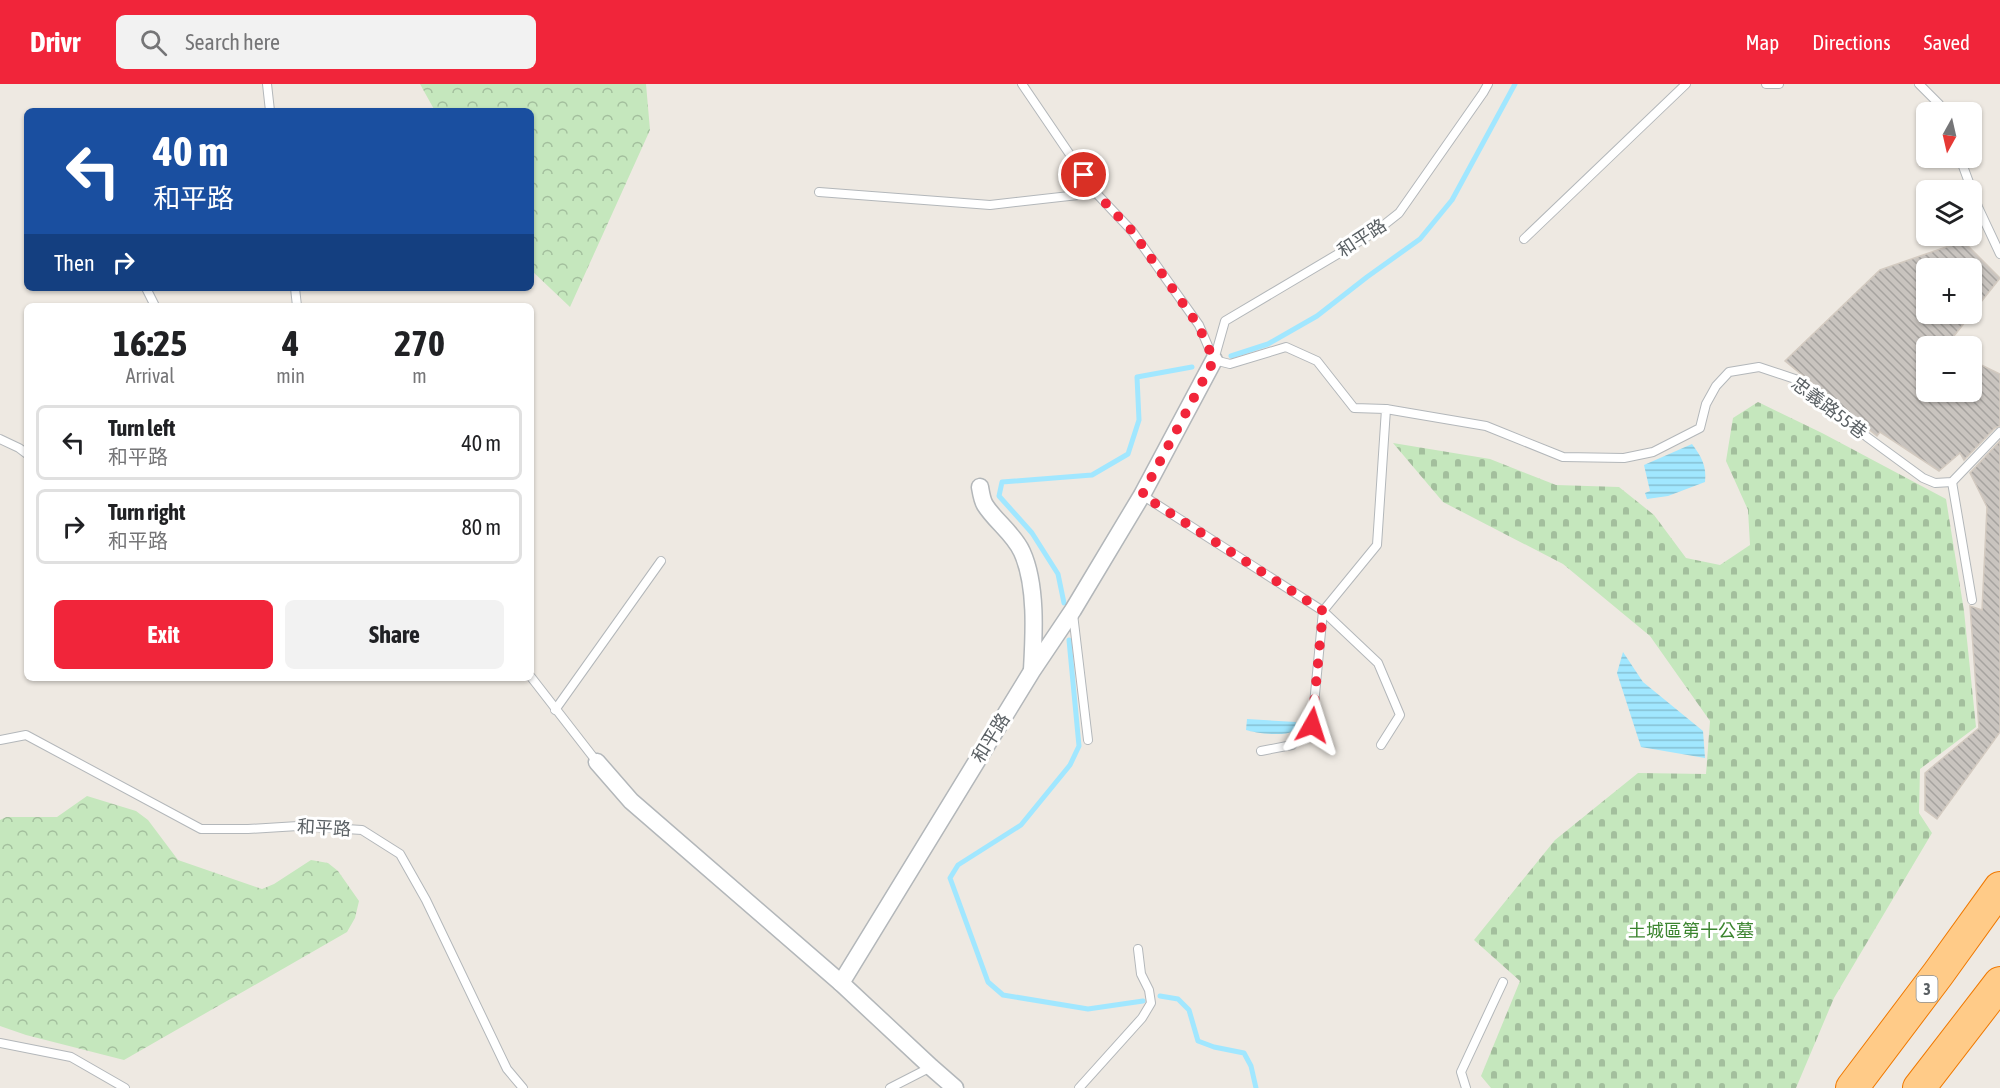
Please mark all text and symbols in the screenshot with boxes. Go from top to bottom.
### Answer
search box [116,15,536,69]
text: Drivr [30,26,80,58]
icon: search [137,26,170,59]
text: Search here [185,29,280,55]
text: Map [1745,30,1779,54]
text: Directions [1812,30,1891,54]
text: Saved [1924,30,1970,54]
north arrow [1916,102,1982,168]
map controls [1916,102,1982,402]
text: 40 m [153,127,228,175]
icon: left [54,132,132,210]
pin [1058,149,1109,200]
icon: arrive [1067,158,1100,191]
button: layers [1916,180,1982,246]
text: 和平路 [153,183,234,214]
street label: 和平路 [1333,214,1390,261]
icon: right [107,246,140,279]
text: Then [54,250,95,276]
button: + [1916,258,1982,324]
text: 16:25 [113,322,187,364]
text: 4 [282,322,299,364]
text: 270 [394,322,445,364]
button: − [1916,336,1982,402]
text: Arrival [126,364,175,387]
text: min [276,364,305,387]
text: m [412,364,427,387]
street label: 忠義路55巷 [1787,372,1871,443]
text: Turn left [108,415,175,441]
icon: left [57,426,90,459]
text: 40 m [461,430,501,456]
text: 和平路 [108,445,168,468]
text: Turn right [108,499,185,525]
icon: right [57,510,90,543]
text: 80 m [461,514,501,540]
text: 和平路 [108,529,168,552]
button: Exit [54,600,273,669]
button: Share [285,600,504,669]
position arrow [1280,693,1344,757]
street label: 和平路 [967,709,1014,766]
street label: 和平路 [297,816,352,839]
park label: 土城區第十公墓 [1628,920,1754,941]
road number: 3 [1916,976,1938,1002]

